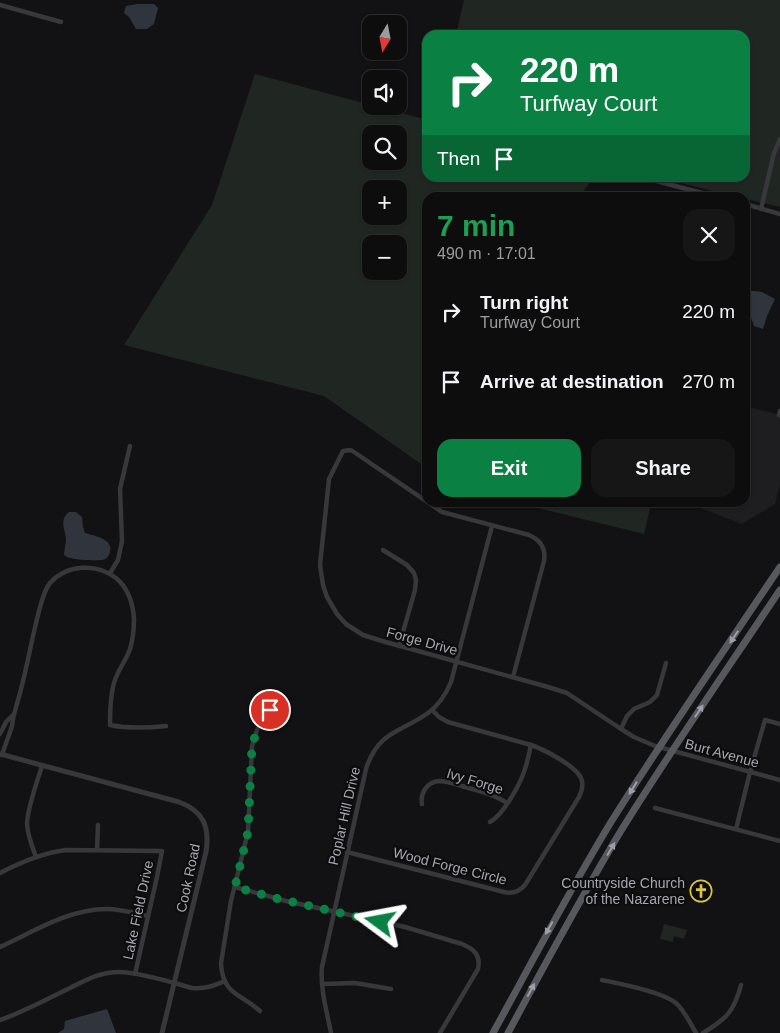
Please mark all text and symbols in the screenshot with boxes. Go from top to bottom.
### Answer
north arrow [362,15,408,60]
map controls [362,15,407,280]
icon: right [437,50,502,115]
text: 220 m [520,50,619,89]
button: sound [362,70,407,115]
text: Turfway Court [520,91,657,116]
button: search [362,125,407,170]
icon: arrive [490,145,518,173]
text: Then [437,148,480,169]
button: + [362,180,407,225]
text: 7 min [437,209,515,242]
button: close [683,209,735,261]
button: − [362,235,407,280]
text: 490 m · 17:01 [437,245,536,262]
text: Turn right [480,292,568,313]
icon: right [437,298,465,326]
text: 220 m [682,301,735,322]
text: Turfway Court [480,314,580,331]
icon: arrive [437,368,465,396]
text: Arrive at destination [480,371,664,392]
text: 270 m [682,371,735,392]
button: Exit [437,439,581,497]
button: Share [591,439,735,497]
street label: Forge Drive [385,624,460,658]
one-way arrow [729,630,738,643]
pin [249,689,291,731]
icon: arrive [256,696,284,724]
one-way arrow [695,704,704,718]
street label: Burt Avenue [683,735,761,771]
street label: Poplar Hill Drive [325,765,363,867]
street label: Ivy Forge [445,765,505,797]
one-way arrow [628,782,637,795]
street label: Cook Road [173,842,203,914]
one-way arrow [606,842,615,855]
street label: Wood Forge Circle [392,844,509,888]
street label: Lake Field Drive [120,859,156,961]
place label: Countryside Church of the Nazarene [561,875,685,907]
church icon: Countryside Church of the Nazarene [689,879,713,903]
position arrow [353,895,405,947]
one-way arrow [545,921,554,935]
one-way arrow [527,983,535,997]

